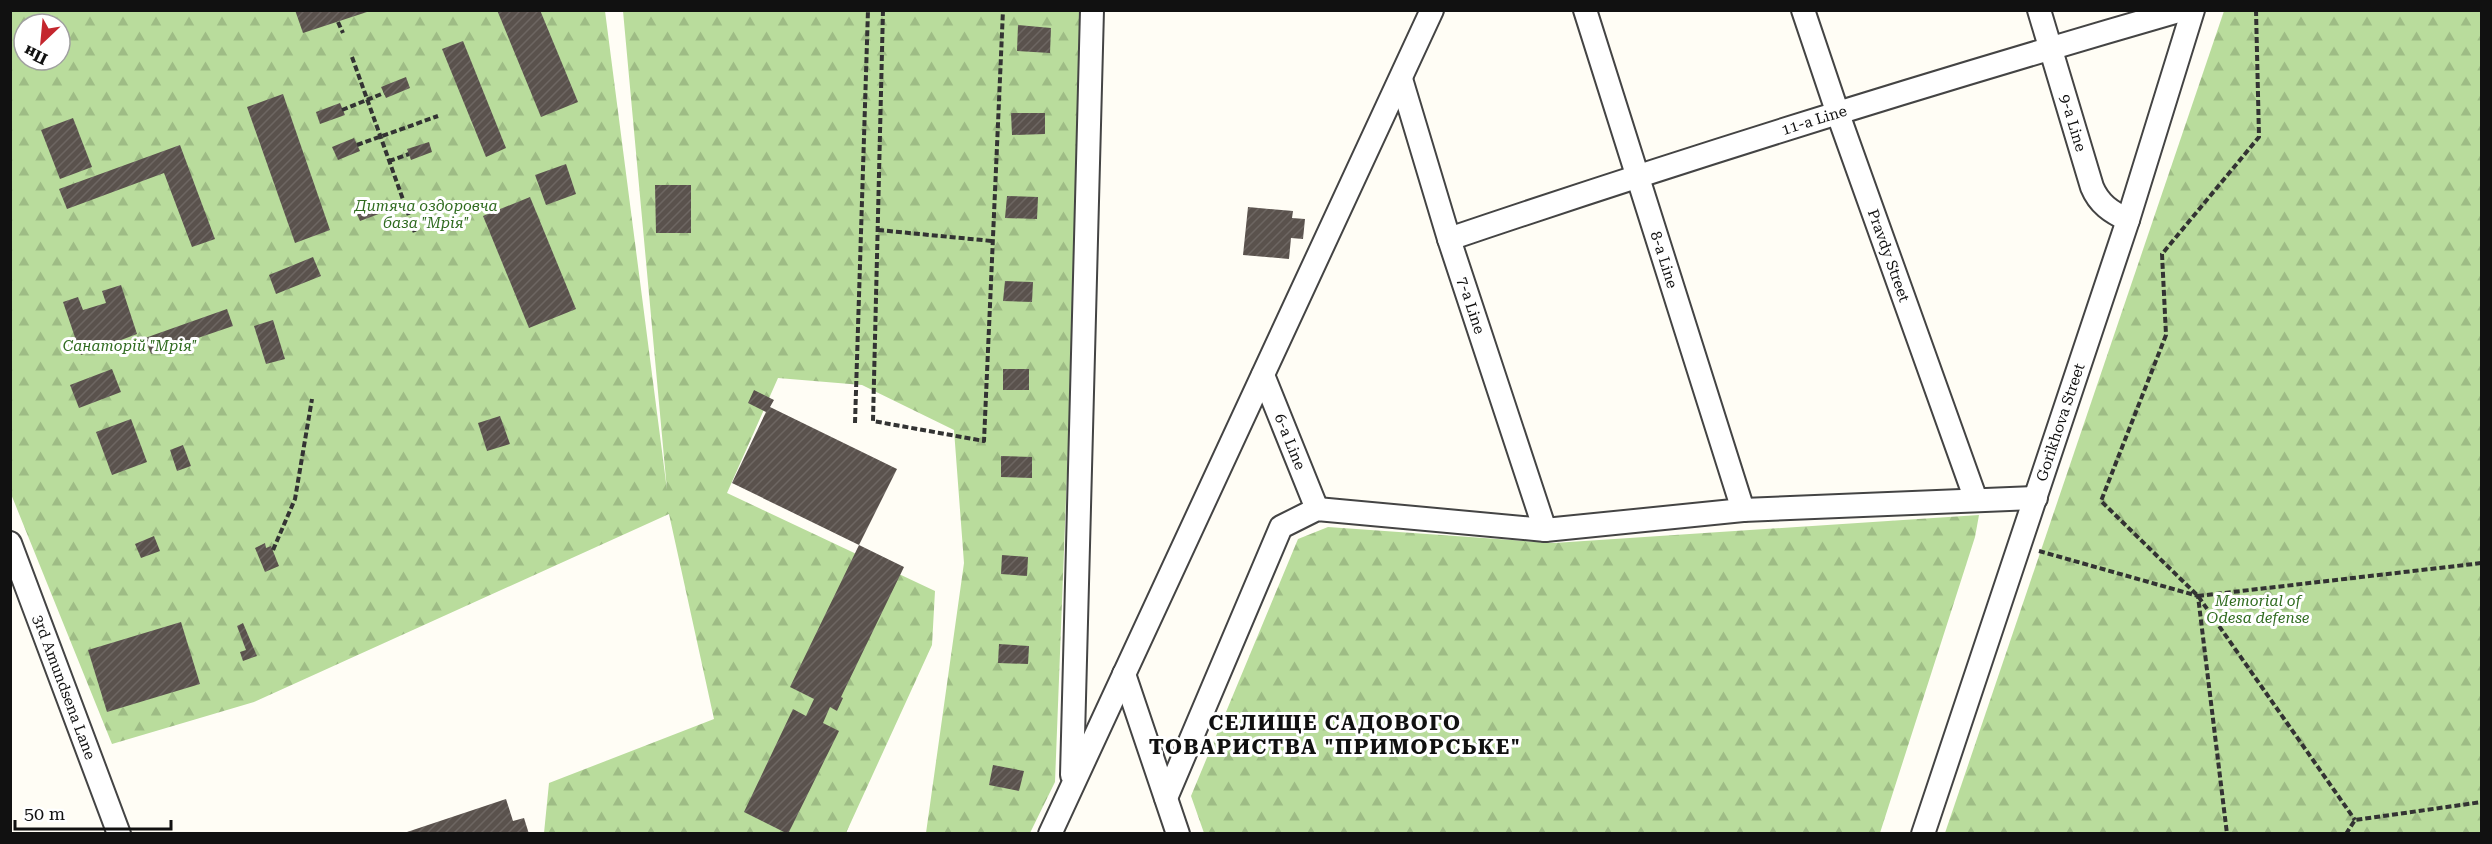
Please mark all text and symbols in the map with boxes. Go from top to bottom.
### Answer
north arrow [12,12,72,72]
text: Пн [21,41,51,69]
street label: 9-a Line [2056,92,2090,154]
street label: 11-a Line [1779,102,1849,139]
park label: Дитяча оздоровча база "Мрія" [353,197,498,232]
street label: Pravdy Street [1864,207,1914,305]
street label: 8-a Line [1646,229,1681,291]
street label: 7-a Line [1453,275,1489,336]
park label: Санаторій "Мрія" [63,337,197,355]
street label: Gorikhova Street [2032,361,2089,484]
street label: 6-a Line [1271,411,1309,472]
park label: Memorial of Odesa defense [2207,592,2310,627]
street label: 3rd Amundsena Lane [29,612,99,762]
district label: СЕЛИЩЕ САДОВОГО ТОВАРИСТВА "ПРИМОРСЬКЕ" [1149,711,1521,759]
scale bar [15,793,171,831]
text: 50 m [24,803,65,824]

